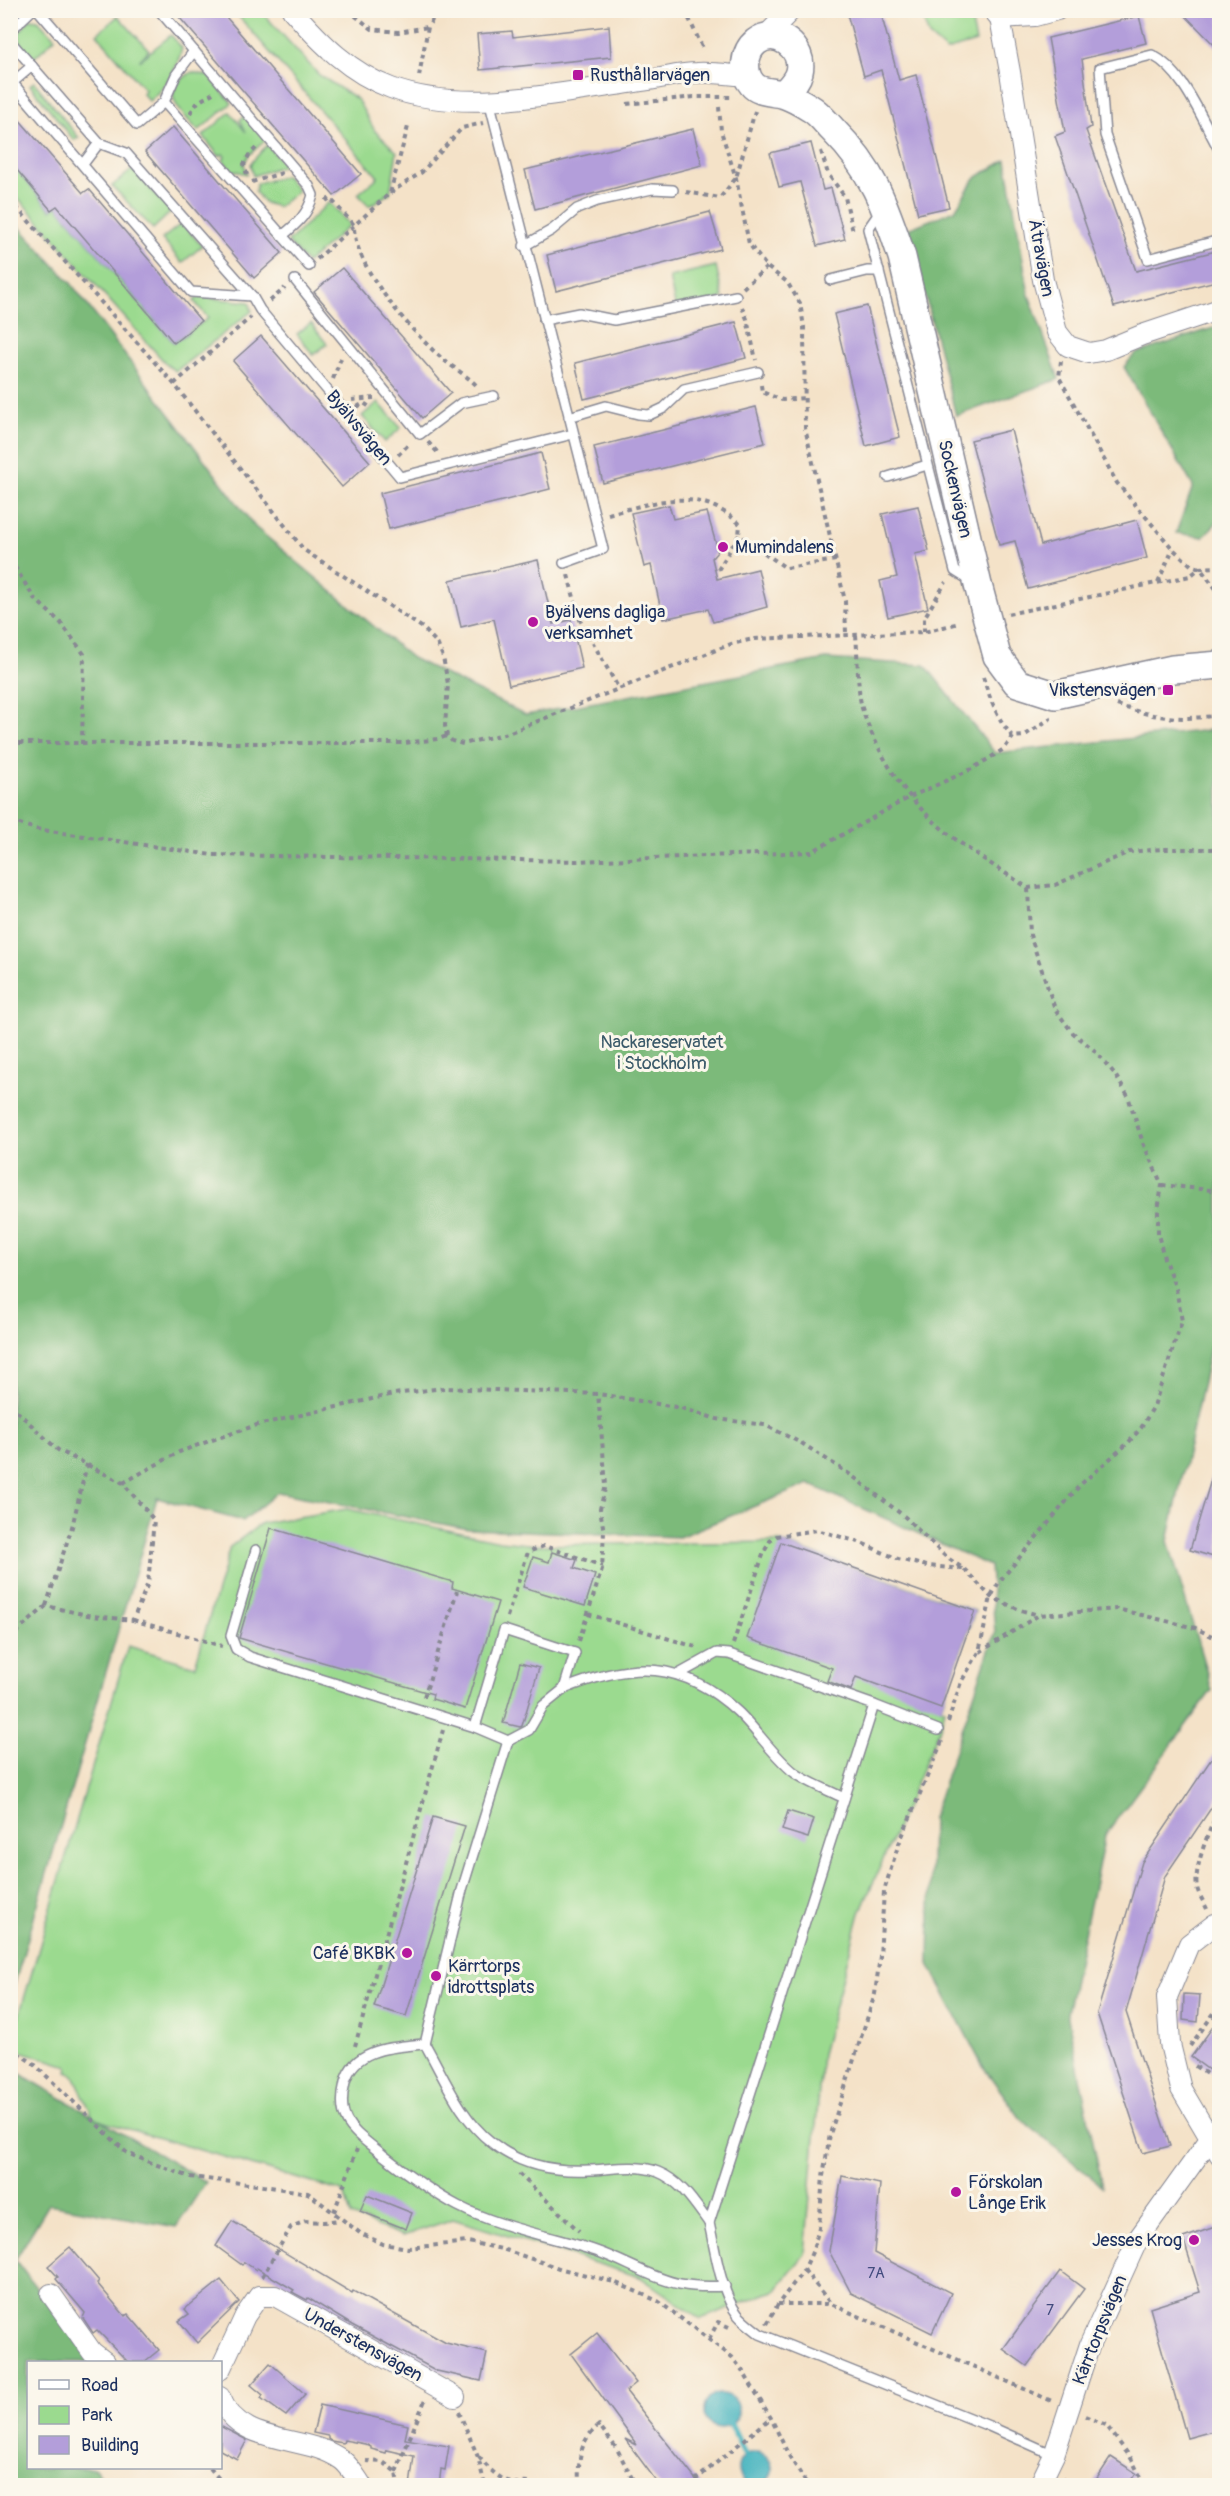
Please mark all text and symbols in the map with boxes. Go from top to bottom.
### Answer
place label: Rusthållarvägen [590,64,710,87]
marker: Rusthållarvägen [571,68,585,82]
street label: Ätravägen [1023,217,1059,299]
street label: Byälvsvägen [321,386,397,470]
street label: Sockenvägen [933,438,977,540]
place label: Mumindalens [735,536,834,559]
marker: Mumindalens [716,540,730,554]
place label: Byälvens dagliga verksamhet [544,601,665,645]
marker: Byälvens dagliga verksamhet [526,615,540,629]
place label: Vikstensvägen [1048,679,1156,702]
marker: Vikstensvägen [1161,683,1175,697]
park label: Nackareservatet i Stockholm [600,1031,724,1075]
place label: Café BKBK [313,1942,395,1965]
marker: Café BKBK [400,1946,414,1960]
place label: Kärrtorps idrottsplats [448,1955,534,1999]
marker: Kärrtorps idrottsplats [429,1969,443,1983]
place label: Förskolan Långe Erik [968,2171,1046,2215]
marker: Förskolan Långe Erik [949,2185,963,2199]
place label: Jesses Krog [1092,2229,1182,2252]
marker: Jesses Krog [1187,2233,1201,2247]
house number: 7A [867,2264,885,2283]
street label: Kärrtorpsvägen [1067,2272,1133,2388]
house number: 7 [1046,2301,1054,2320]
street label: Understensvägen [299,2303,427,2387]
legend [27,2361,222,2469]
text: Road [81,2374,118,2397]
text: Park [81,2404,113,2427]
text: Building [81,2434,139,2457]

